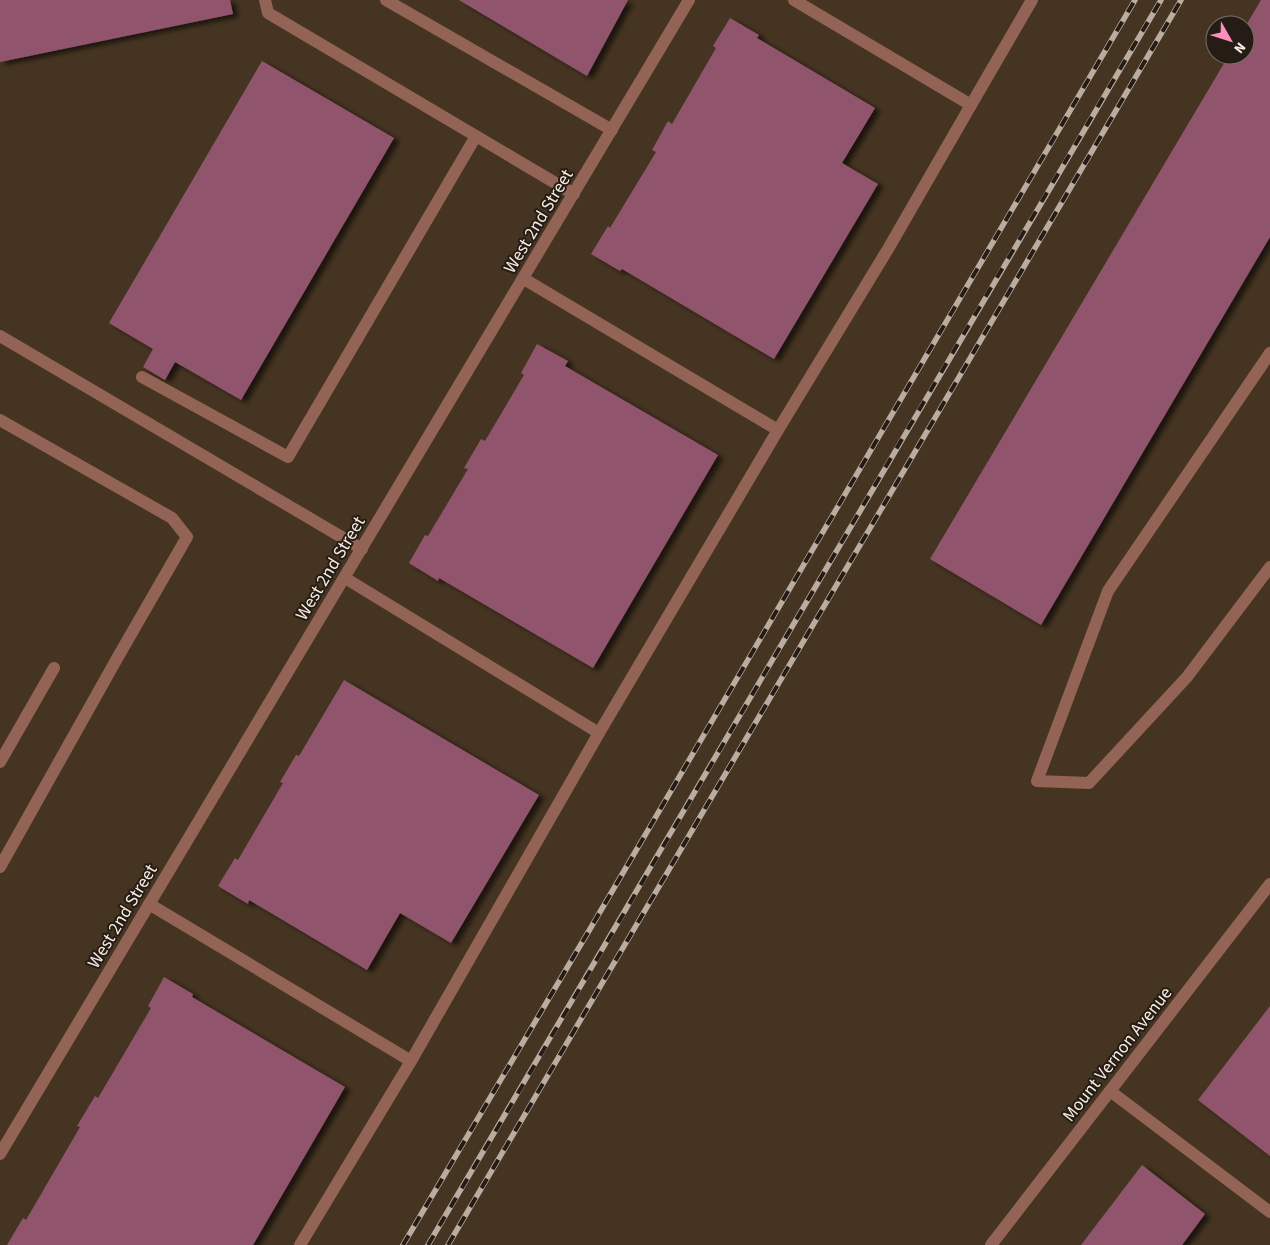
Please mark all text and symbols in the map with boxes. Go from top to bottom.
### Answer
north arrow [1205,15,1255,65]
text: N [1229,38,1250,57]
street label: West 2nd Street [497,164,579,278]
street label: West 2nd Street [289,511,371,625]
street label: West 2nd Street [81,859,163,973]
street label: Mount Vernon Avenue [1057,982,1178,1127]

